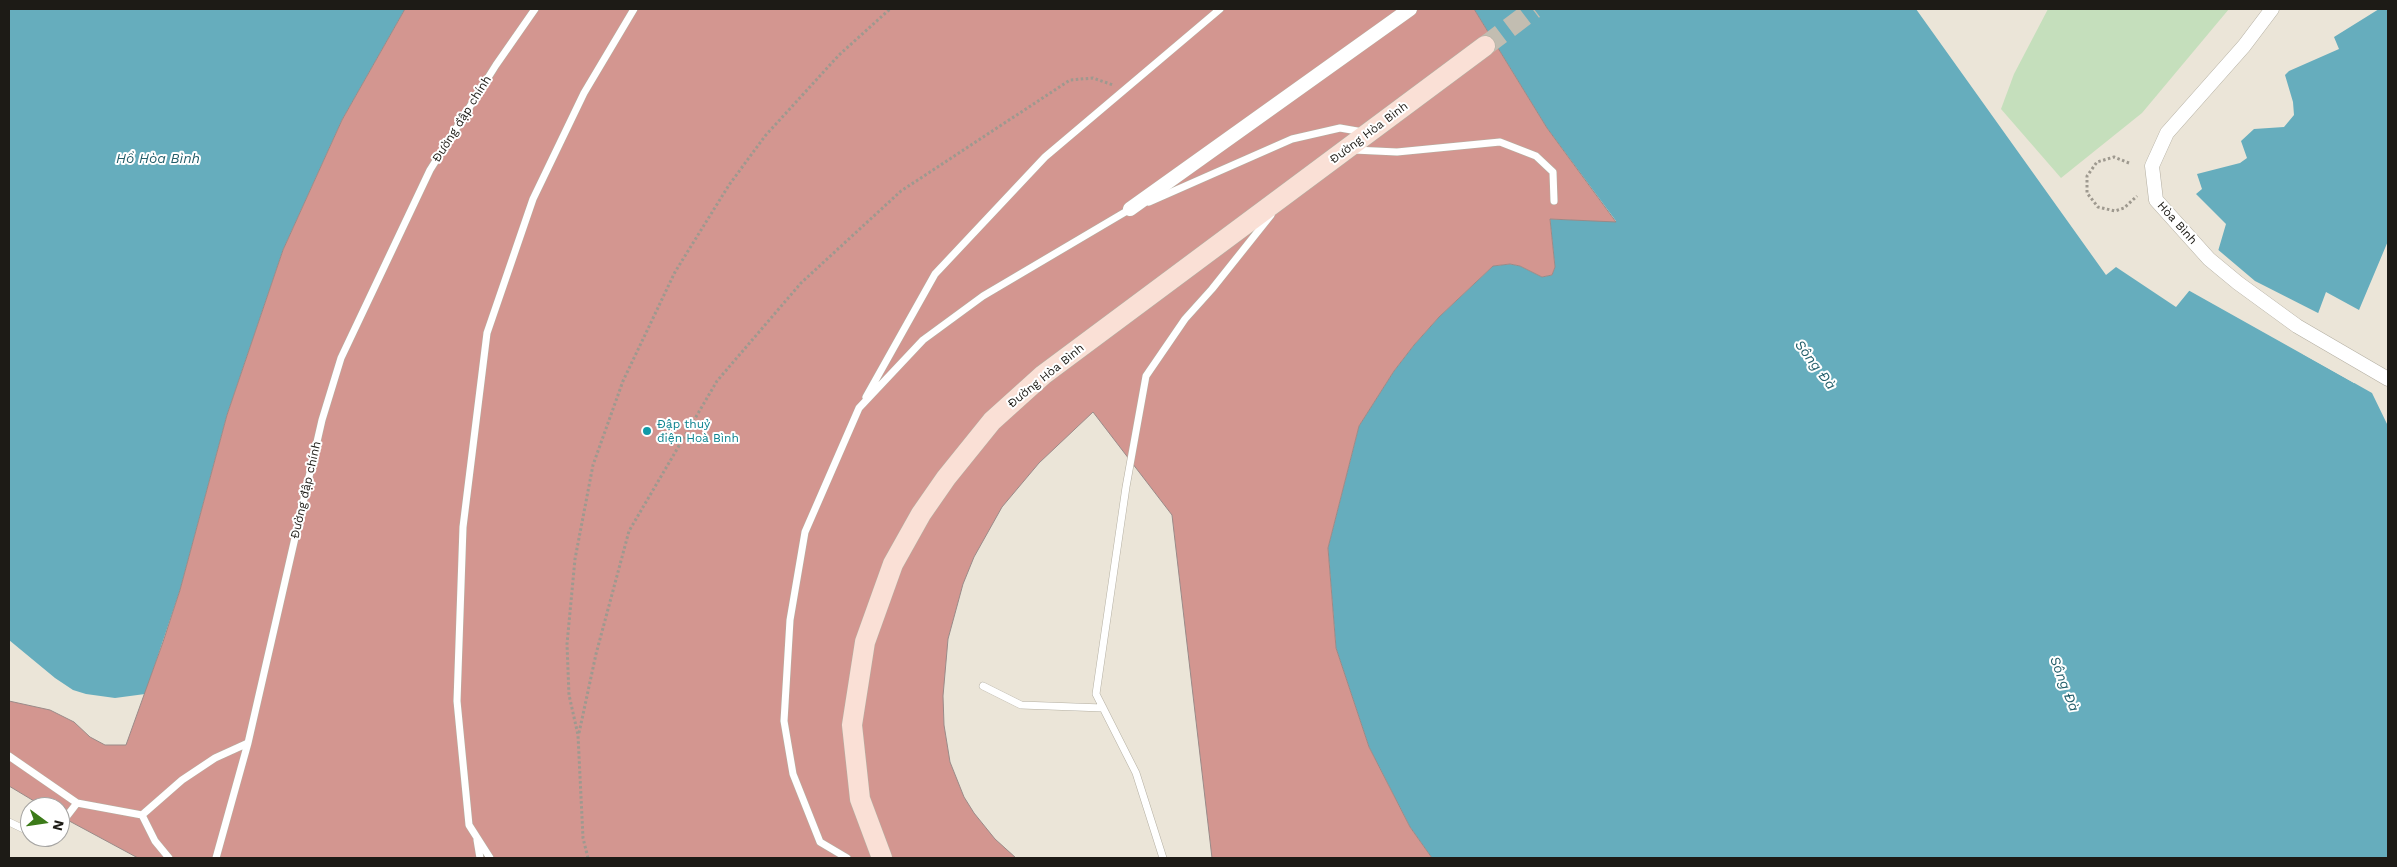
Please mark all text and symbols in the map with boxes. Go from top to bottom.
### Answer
street label: Đường đập chính [430,73,494,165]
street label: Đường Hòa Bình [1327,99,1411,167]
water label: Hồ Hòa Bình [116,151,200,167]
street label: Hòa Bình [2154,199,2200,247]
water label: Sông Đà [1791,337,1839,393]
street label: Đường Hòa Bình [1005,341,1087,411]
place label: Đập thuỷ điện Hoà Bình [657,417,739,445]
marker: Đập thuỷ điện Hoà Bình [641,425,653,437]
street label: Đường đập chính [288,440,324,540]
water label: Sông Đà [2046,654,2082,714]
north arrow [20,797,70,847]
text: N [50,818,68,832]

